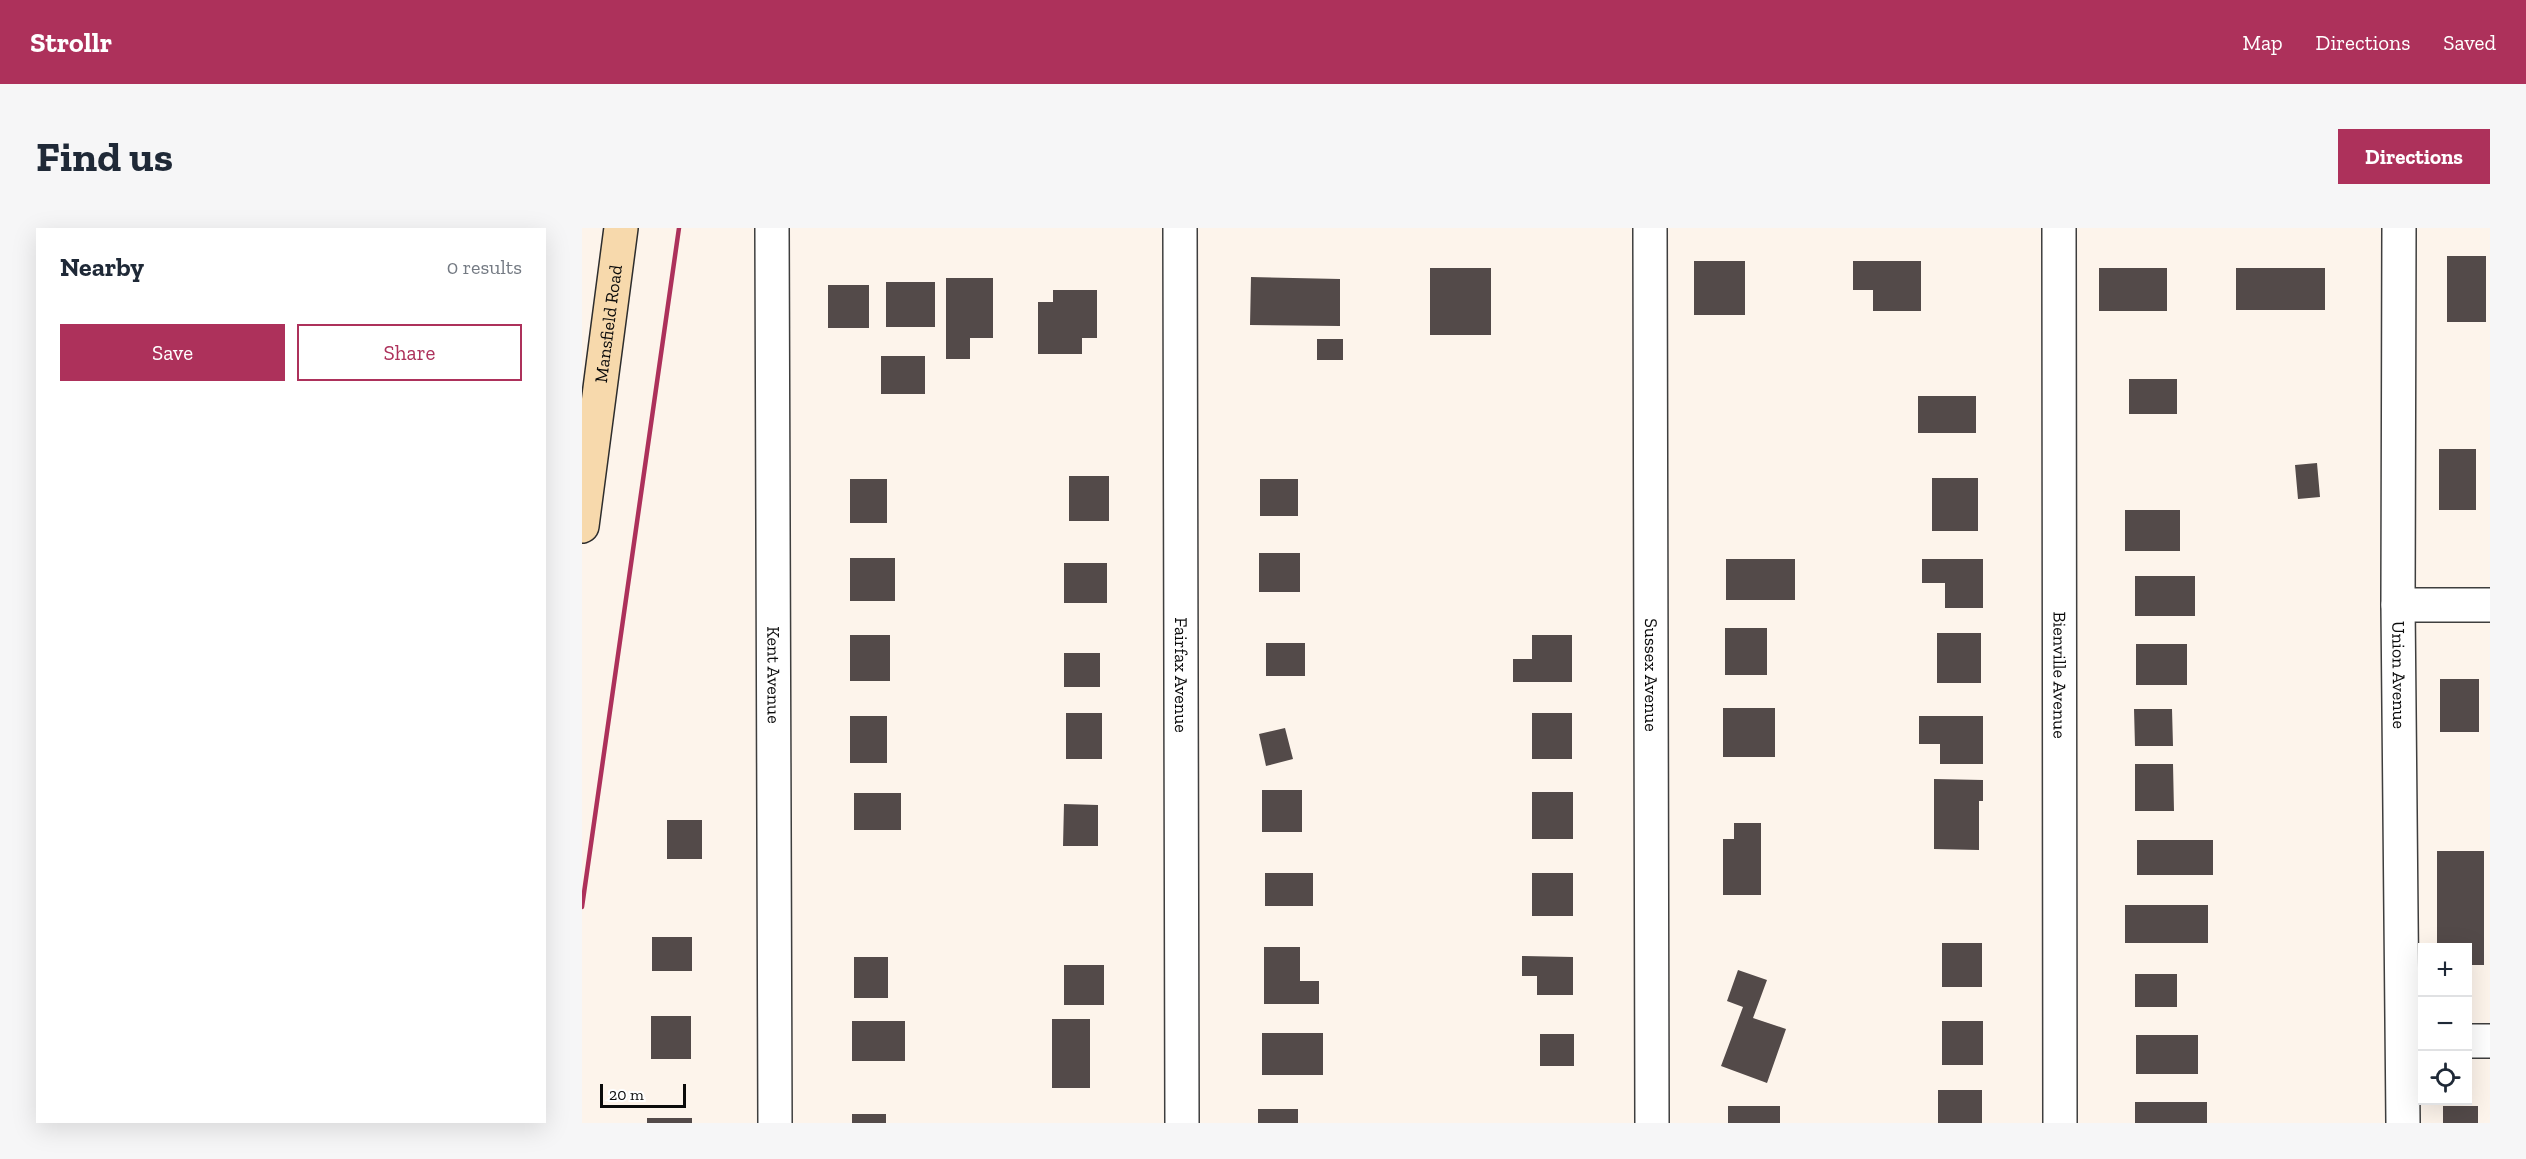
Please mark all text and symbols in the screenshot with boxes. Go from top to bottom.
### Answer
text: Strollr [30,26,112,59]
text: Map [2243,30,2283,55]
text: Directions [2316,30,2410,55]
text: Saved [2443,30,2496,55]
button: Directions [2338,129,2490,184]
text: Find us [36,131,173,182]
text: Nearby [60,251,144,283]
text: 0 results [447,255,522,279]
street label: Mansfield Road [590,263,627,384]
button: Save [60,324,285,381]
button: Share [297,324,522,381]
street label: Bienville Avenue [2048,611,2071,739]
street label: Fairfax Avenue [1170,617,1192,733]
street label: Sussex Avenue [1640,618,1662,732]
street label: Union Avenue [2387,621,2410,729]
street label: Kent Avenue [762,626,785,724]
map controls [2418,943,2472,1105]
button: + [2418,943,2472,997]
button: − [2418,997,2472,1051]
button: locate [2418,1051,2472,1105]
scale bar [600,1081,686,1108]
text: 20 m [609,1085,644,1104]

